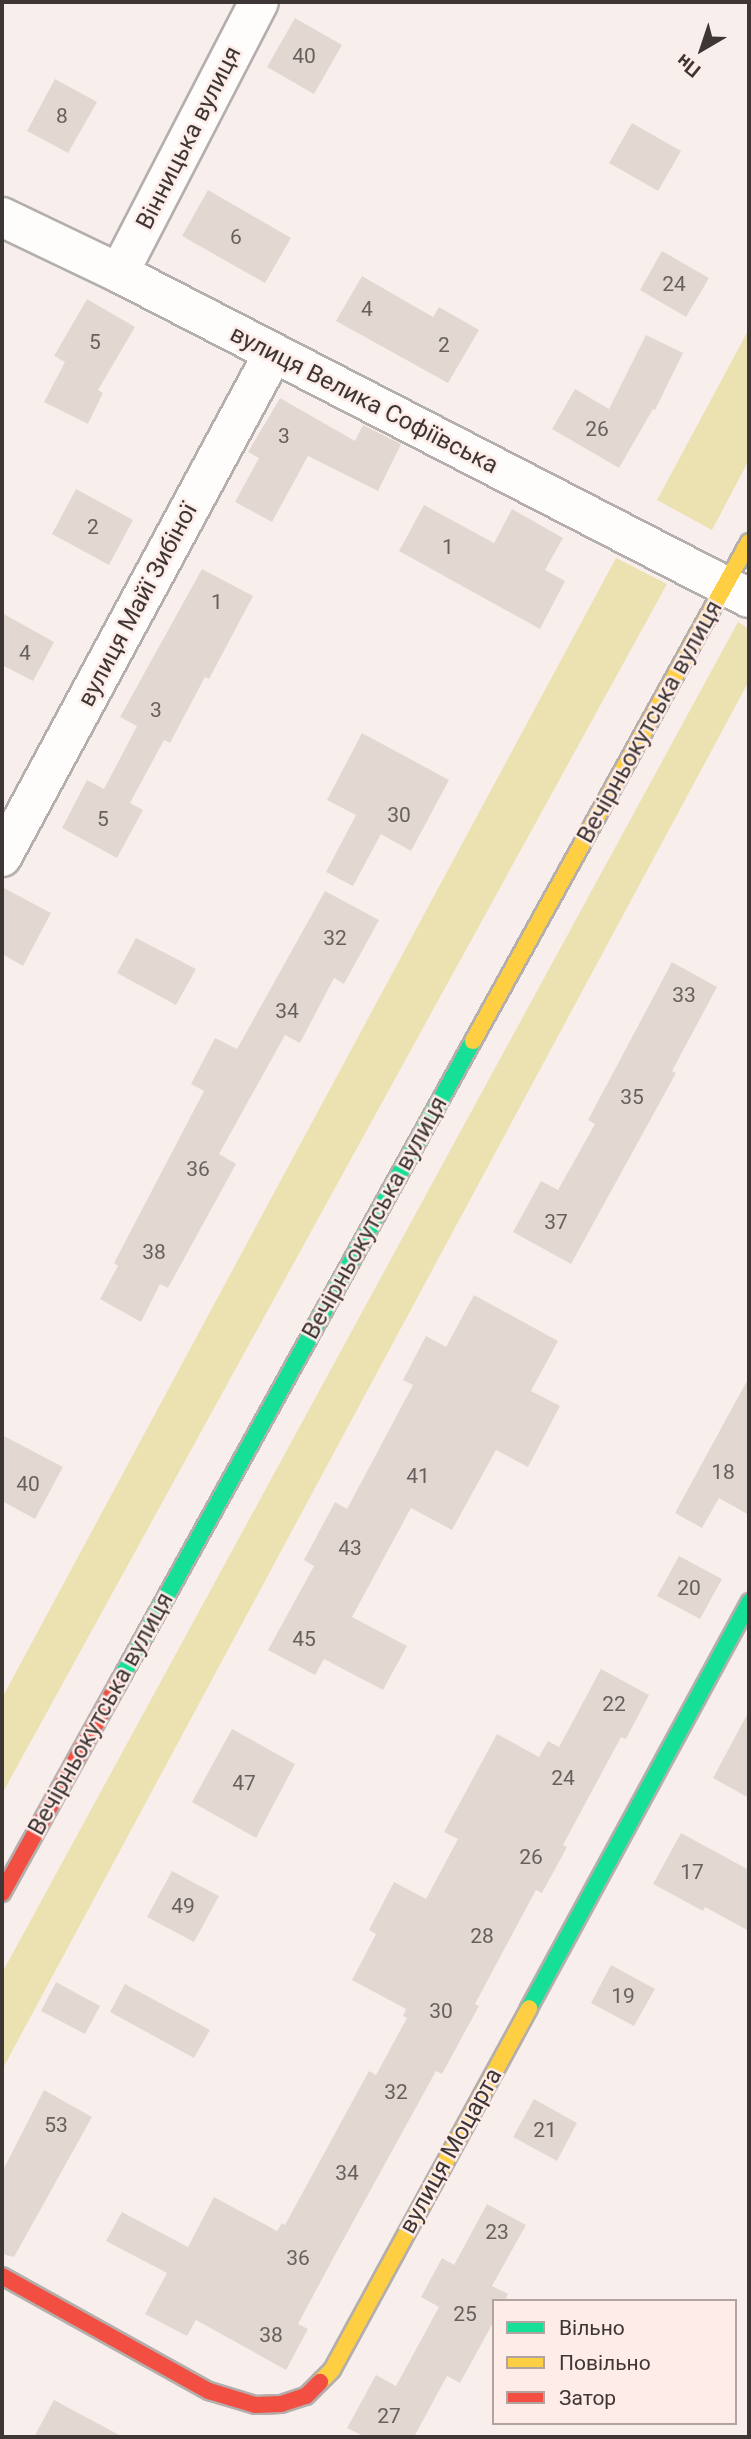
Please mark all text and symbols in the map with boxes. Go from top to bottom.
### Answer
north arrow [667,14,737,84]
street label: Вінницька вулиця [130,42,248,234]
house number: 40 [292,43,316,69]
text: Пн [672,49,705,82]
house number: 8 [56,103,68,129]
house number: 6 [230,224,242,250]
house number: 24 [662,271,686,297]
house number: 4 [361,296,373,322]
street label: вулиця Велика Софіївська [225,320,503,480]
house number: 5 [89,329,101,355]
house number: 2 [438,332,450,358]
house number: 26 [585,416,609,442]
house number: 3 [278,423,290,449]
street label: вулиця Майї Зибіної [72,498,204,712]
house number: 2 [87,514,99,540]
house number: 1 [442,534,454,560]
house number: 1 [211,589,223,615]
street label: Вечірньокутська вулиця [571,596,729,848]
house number: 4 [19,640,31,666]
house number: 3 [150,697,162,723]
house number: 30 [387,802,411,828]
house number: 5 [97,806,109,832]
house number: 32 [323,925,347,951]
house number: 33 [672,982,696,1008]
house number: 34 [275,998,299,1024]
house number: 35 [620,1084,644,1110]
street label: Вечірньокутська вулиця [296,1092,454,1344]
house number: 36 [186,1156,210,1182]
house number: 37 [544,1209,568,1235]
house number: 38 [142,1239,166,1265]
house number: 18 [711,1459,735,1485]
house number: 41 [406,1463,430,1489]
house number: 40 [16,1471,40,1497]
house number: 43 [338,1535,362,1561]
house number: 20 [677,1575,701,1601]
street label: Вечірньокутська вулиця [22,1588,180,1840]
house number: 45 [292,1626,316,1652]
house number: 22 [602,1691,626,1717]
house number: 24 [551,1765,575,1791]
house number: 47 [232,1770,256,1796]
house number: 26 [519,1844,543,1870]
house number: 17 [680,1859,704,1885]
house number: 49 [171,1893,195,1919]
house number: 28 [470,1923,494,1949]
house number: 19 [611,1983,635,2009]
house number: 30 [429,1998,453,2024]
street label: вулиця Моцарта [394,2063,508,2239]
house number: 32 [384,2079,408,2105]
house number: 53 [44,2112,68,2138]
house number: 21 [533,2117,557,2143]
house number: 34 [335,2160,359,2186]
house number: 23 [485,2219,509,2245]
house number: 36 [286,2245,310,2271]
legend [492,2299,737,2425]
house number: 25 [453,2301,477,2327]
text: Вільно [559,2316,625,2340]
house number: 38 [259,2322,283,2348]
text: Повільно [559,2351,651,2375]
text: Затор [559,2386,616,2410]
house number: 27 [377,2403,401,2429]

